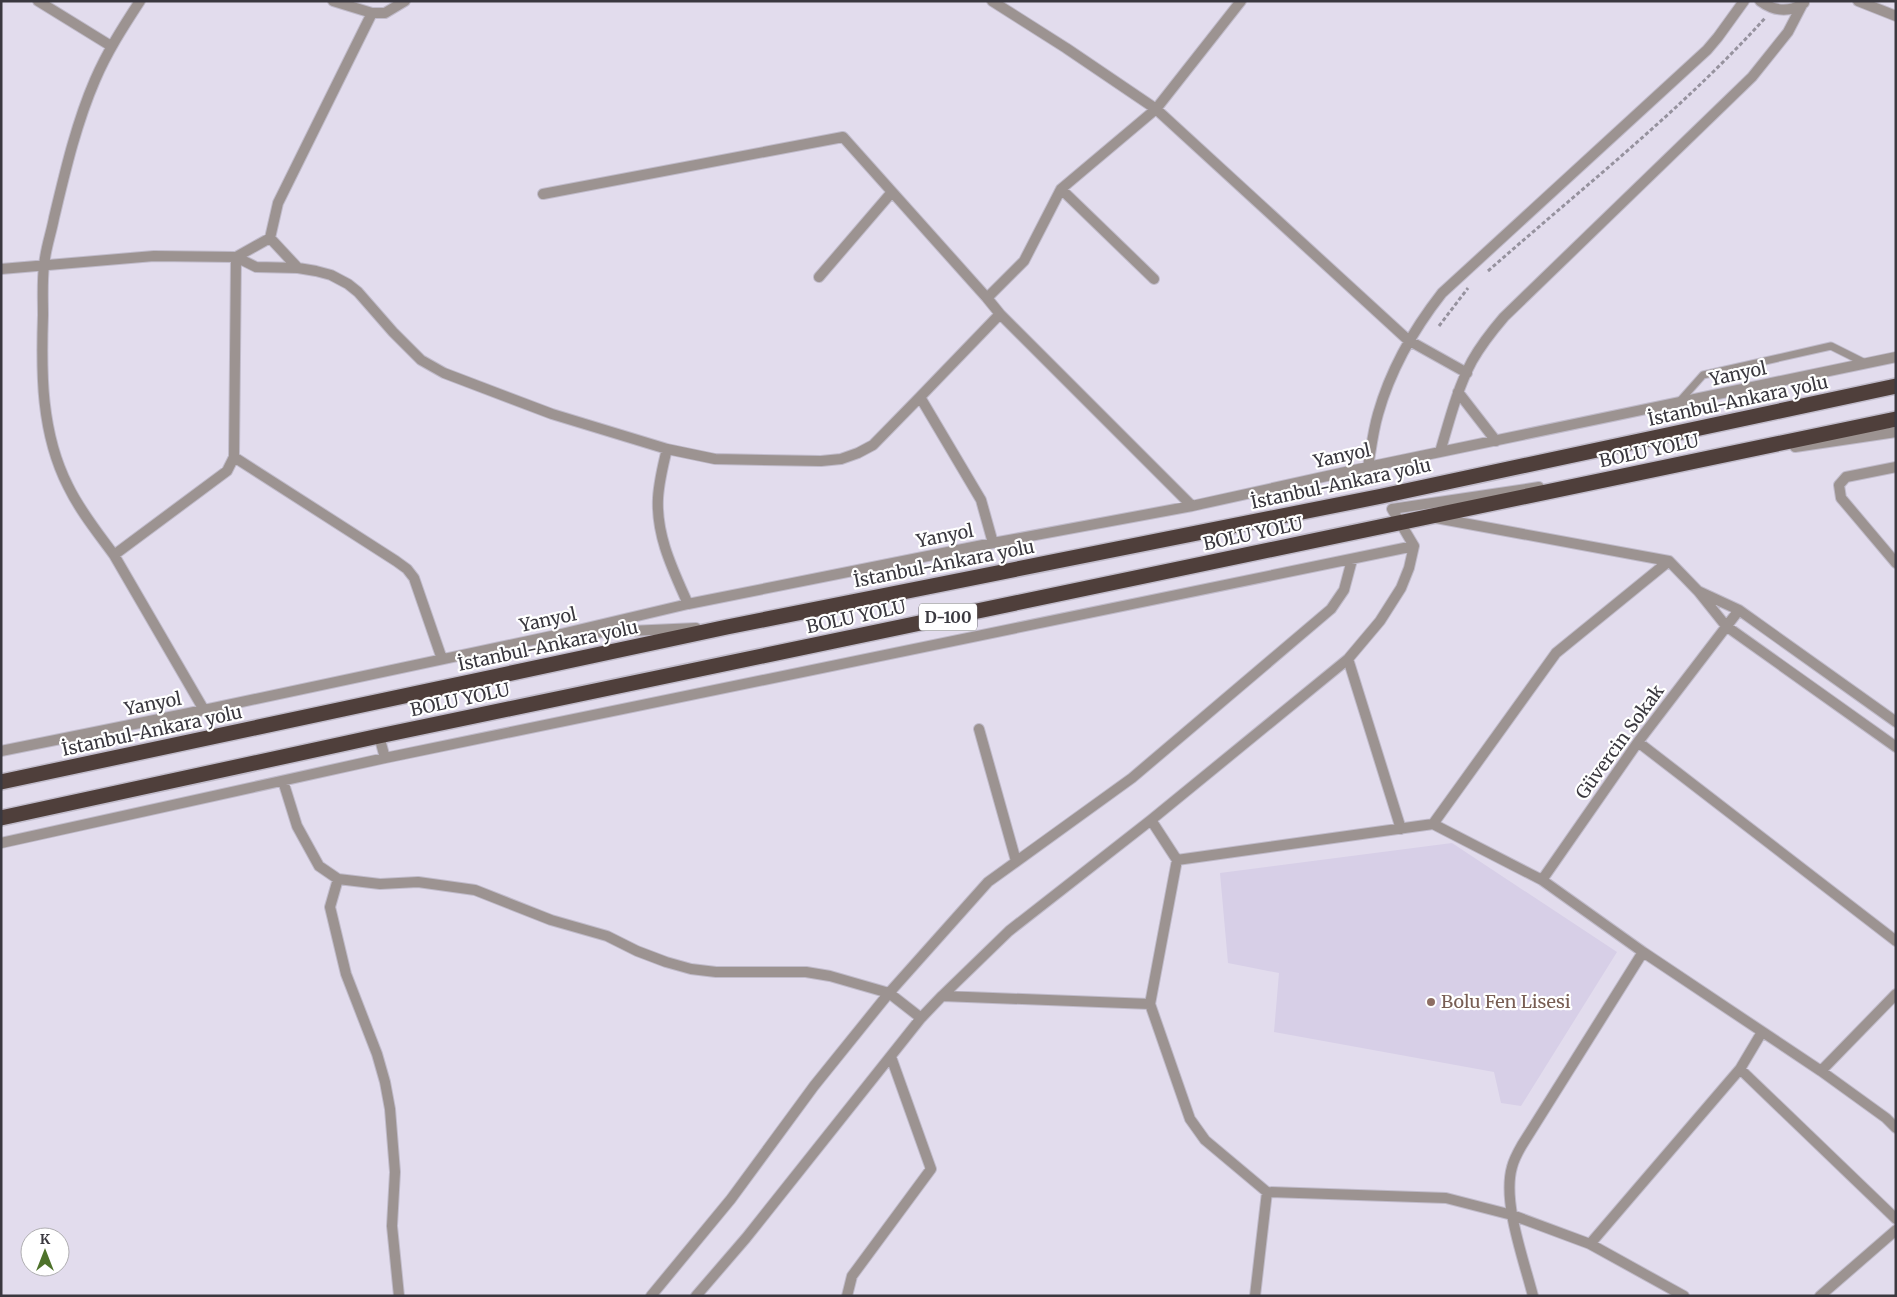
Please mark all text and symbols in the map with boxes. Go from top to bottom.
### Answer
street label: Yanyol [1706,356,1769,391]
street label: İstanbul-Ankara yolu [1646,370,1830,431]
street label: BOLU YOLU [1597,429,1701,472]
street label: Yanyol [1310,438,1373,473]
street label: İstanbul-Ankara yolu [1249,453,1433,514]
street label: BOLU YOLU [1201,512,1305,555]
street label: Yanyol [913,519,976,553]
street label: İstanbul-Ankara yolu [851,535,1036,592]
street label: BOLU YOLU [804,595,908,638]
street label: Yanyol [516,602,579,637]
road number: D-100 [919,604,977,630]
street label: İstanbul-Ankara yolu [456,615,640,676]
street label: BOLU YOLU [408,678,512,721]
street label: Güvercin Sokak [1570,680,1669,803]
street label: Yanyol [121,687,184,721]
street label: İstanbul-Ankara yolu [60,700,244,761]
place label: Bolu Fen Lisesi [1441,990,1571,1013]
marker: Bolu Fen Lisesi [1425,996,1437,1008]
north arrow [20,1227,70,1277]
text: K [40,1230,51,1248]

